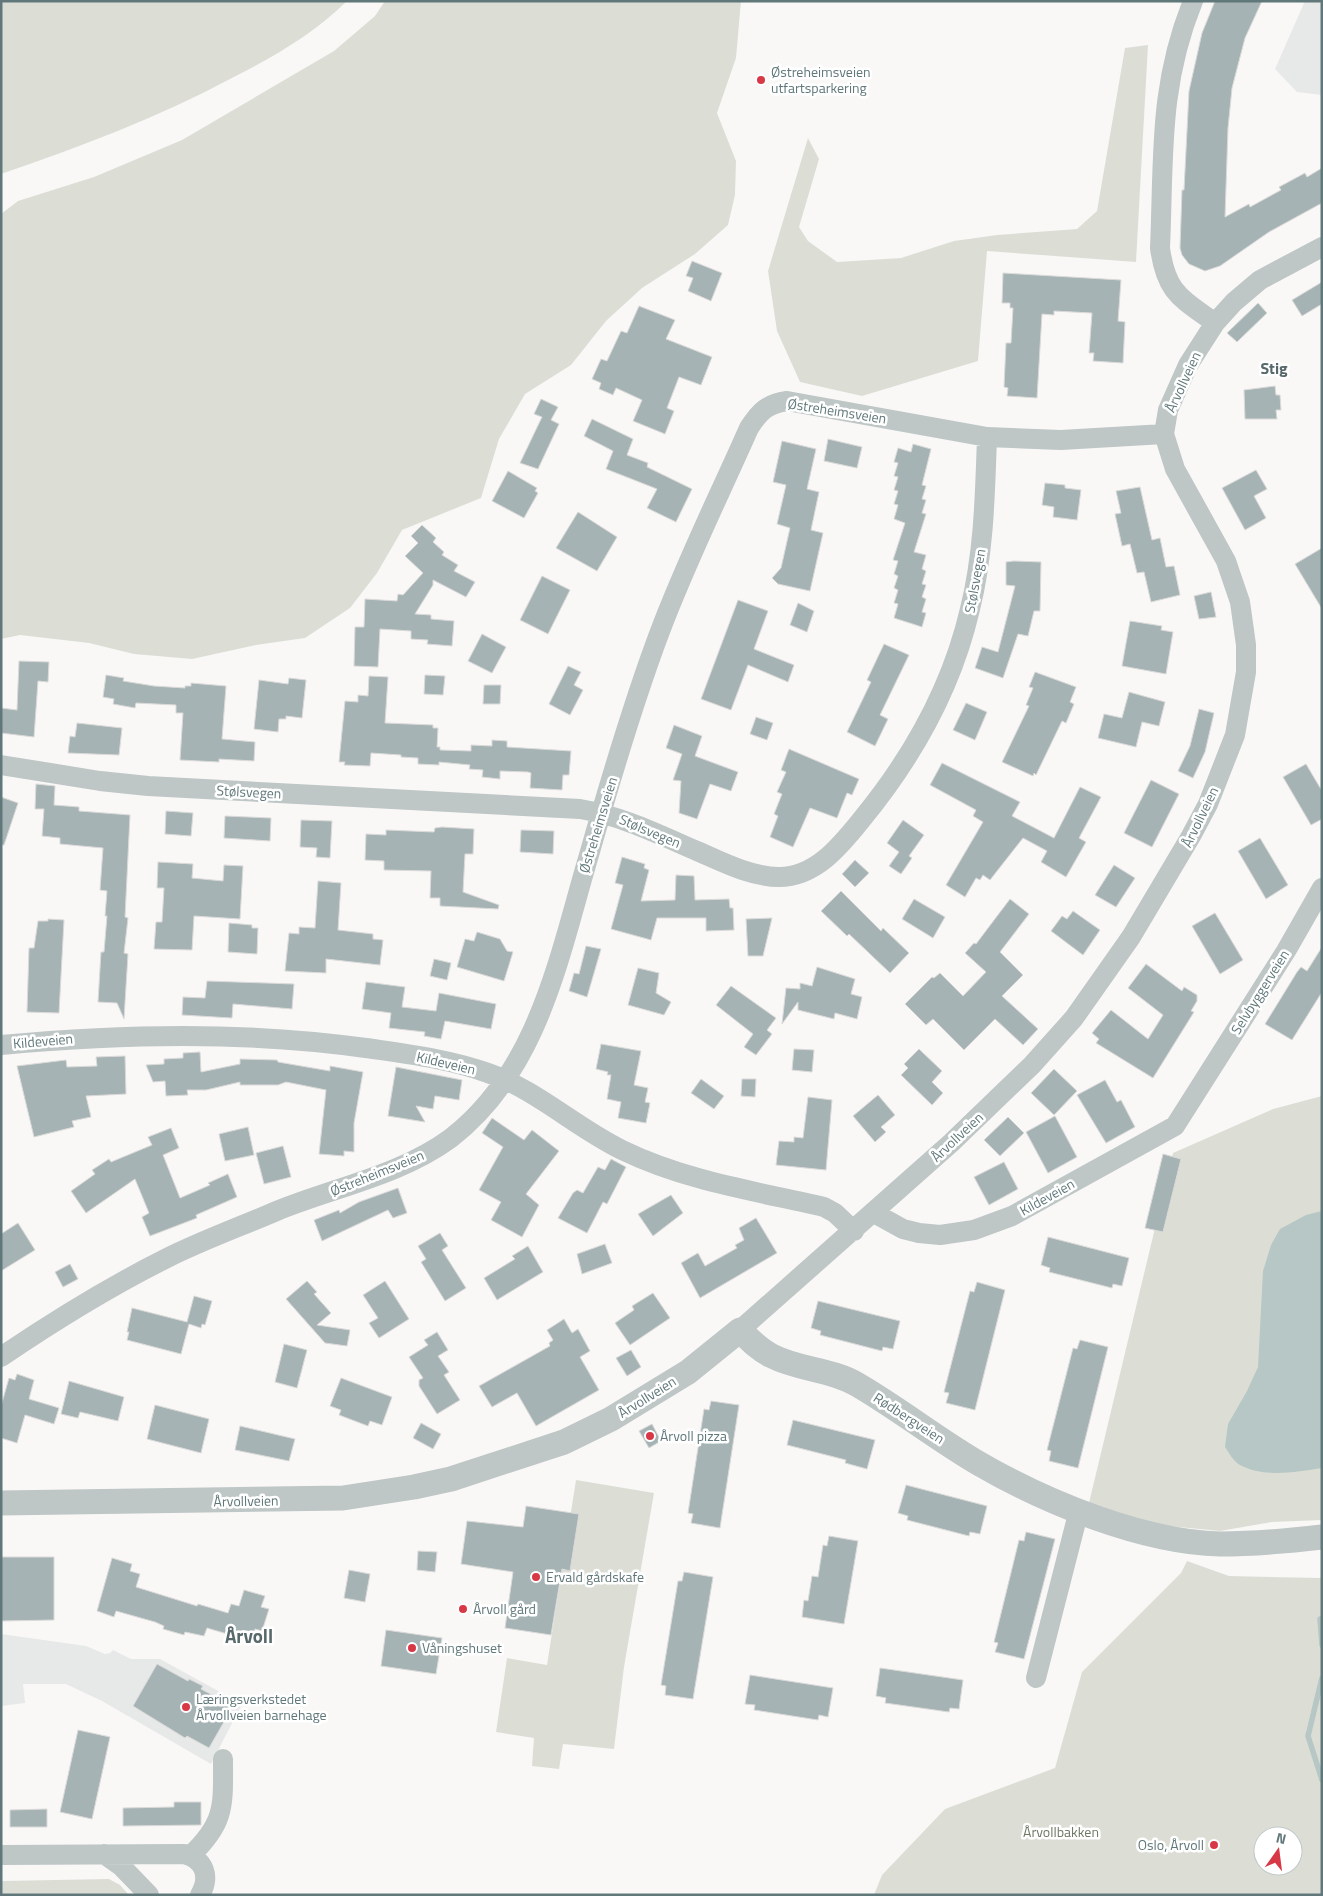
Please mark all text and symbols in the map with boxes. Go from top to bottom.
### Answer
place label: Østreheimsveien utfartsparkering [771,61,871,98]
marker: Østreheimsveien utfartsparkering [755,74,767,86]
street label: Årvollveien [1159,348,1206,416]
district label: Stig [1260,356,1288,380]
street label: Østreheimsveien [786,392,888,429]
street label: Stølsvegen [959,547,990,615]
street label: Østreheimsveien [573,774,622,876]
street label: Stølsvegen [216,779,282,804]
street label: Årvollveien [1176,783,1223,851]
street label: Stølsvegen [616,808,684,853]
street label: Selvbyggerveien [1225,945,1294,1038]
street label: Kildeveien [12,1027,74,1054]
street label: Kildeveien [415,1046,478,1079]
street label: Årvollveien [926,1107,988,1166]
street label: Østreheimsveien [327,1144,427,1201]
street label: Kildeveien [1015,1173,1078,1220]
street label: Årvollveien [614,1370,680,1423]
street label: Rødbergveien [870,1387,949,1448]
place label: Årvoll pizza [660,1425,727,1446]
marker: Årvoll pizza [644,1430,656,1442]
street label: Årvollveien [213,1489,279,1512]
place label: Ervald gårdskafe [546,1566,644,1587]
marker: Ervald gårdskafe [530,1571,542,1583]
place label: Årvoll gård [473,1598,536,1619]
marker: Årvoll gård [457,1603,469,1615]
district label: Årvoll [225,1621,273,1650]
place label: Våningshuset [422,1637,502,1658]
marker: Våningshuset [406,1642,418,1654]
place label: Læringsverkstedet Årvollveien barnehage [196,1688,327,1725]
marker: Læringsverkstedet Årvollveien barnehage [180,1701,192,1713]
park label: Årvollbakken [1023,1821,1099,1842]
north arrow [1253,1826,1303,1876]
text: N [1274,1827,1289,1849]
place label: Oslo, Årvoll [1138,1834,1204,1855]
marker: Oslo, Årvoll [1208,1839,1220,1851]

